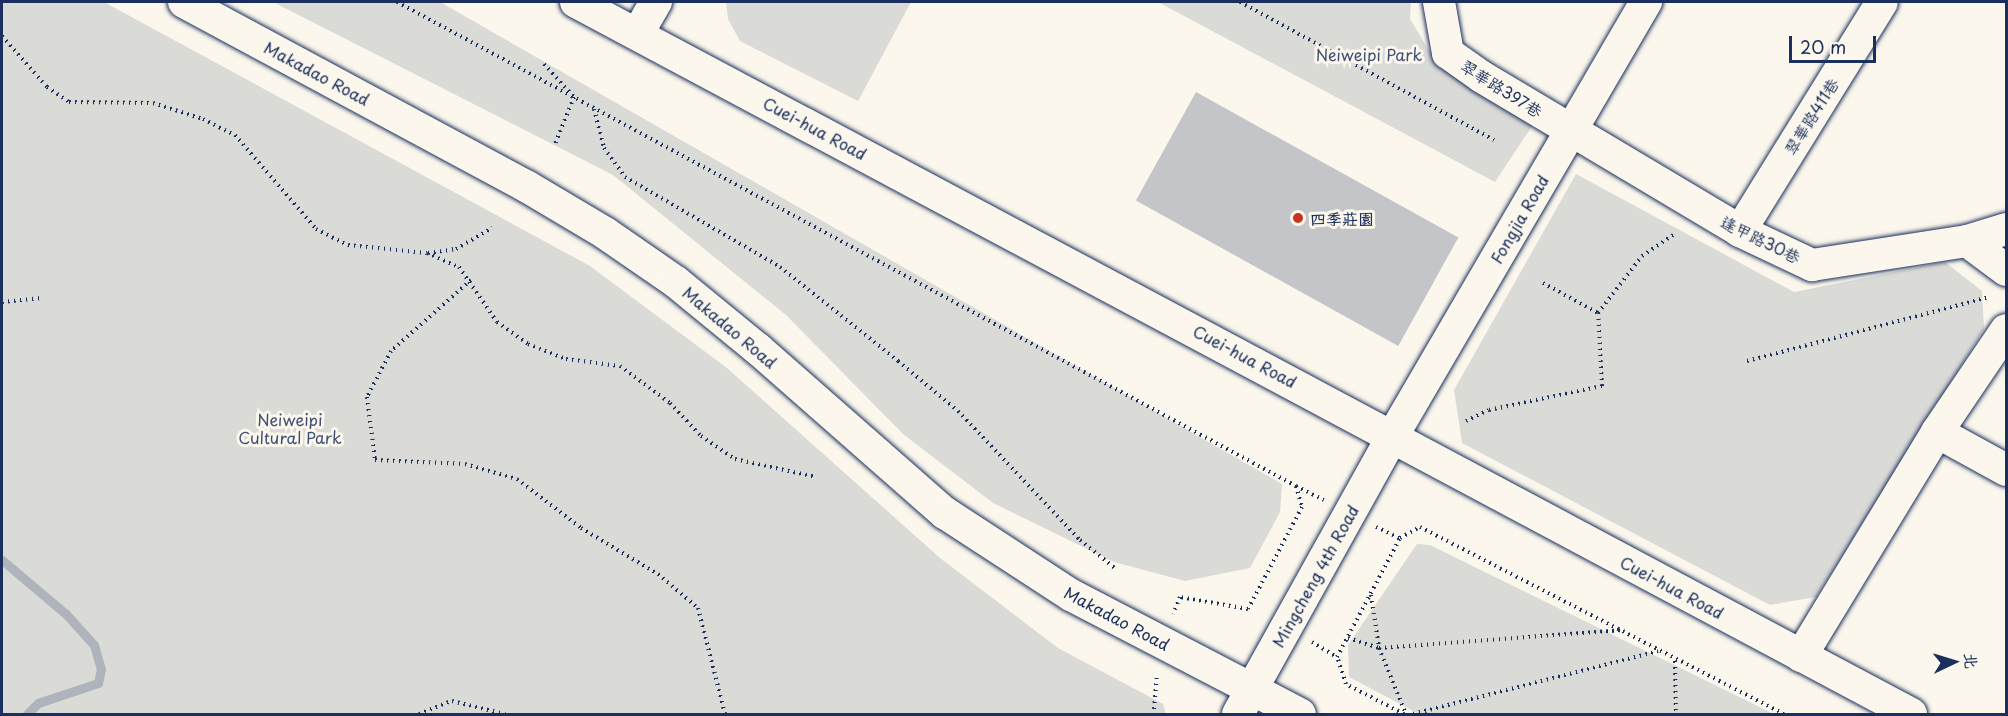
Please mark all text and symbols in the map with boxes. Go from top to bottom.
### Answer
scale bar [1792,24,1879,62]
text: 20 m [1800,33,1846,60]
street label: Makadao Road [262,37,372,109]
park label: Neiweipi Park [1316,44,1422,64]
street label: 翠華路397巷 [1458,55,1546,121]
street label: 翠華路411巷 [1780,74,1842,158]
street label: Cuei-hua Road [760,93,870,163]
street label: Fongjia Road [1486,171,1552,267]
place label: 四季莊園 [1310,208,1374,228]
marker: 四季莊園 [1291,211,1305,225]
street label: 逢甲路30巷 [1718,211,1804,267]
street label: Makadao Road [680,283,780,371]
street label: Cuei-hua Road [1190,321,1300,391]
park label: Neiweipi Cultural Park [238,409,342,447]
street label: Mingcheng 4th Road [1268,502,1362,650]
street label: Cuei-hua Road [1617,552,1727,622]
street label: Makadao Road [1062,582,1172,654]
north arrow [1924,632,1984,692]
text: 北 [1959,652,1984,670]

